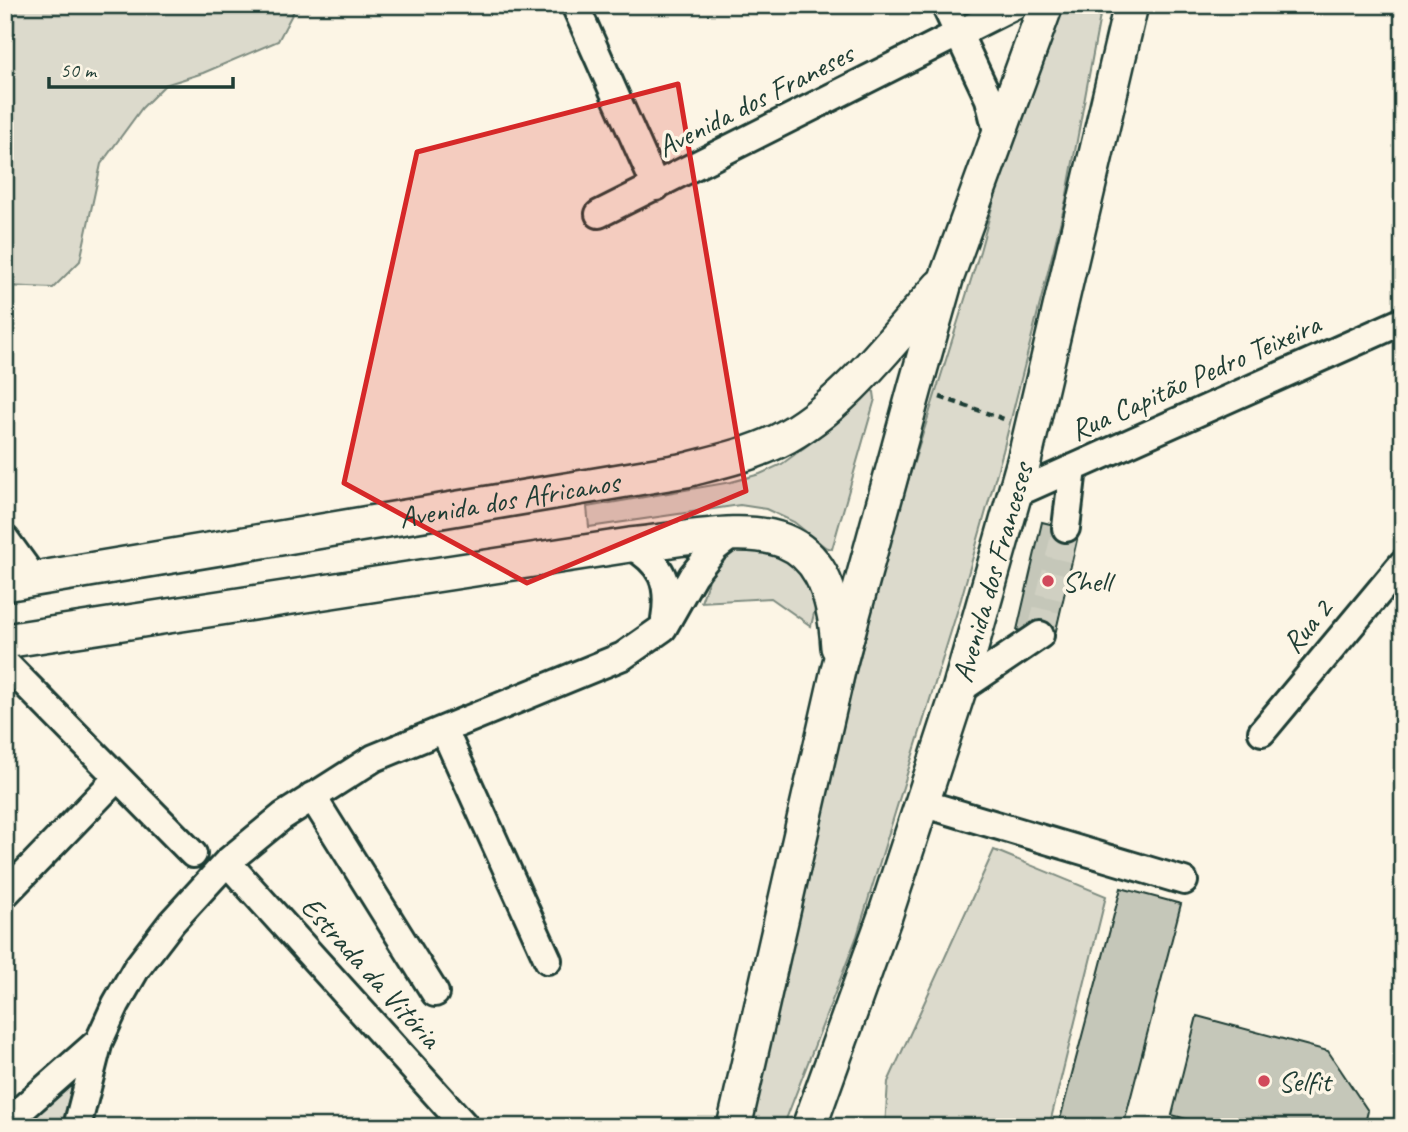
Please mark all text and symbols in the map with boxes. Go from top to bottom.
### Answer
street label: Avenida dos Franeses [651,33,862,166]
scale bar [49,46,233,90]
text: 50 m [60,57,98,83]
street label: Rua Capitão Pedro Teixeira [1064,304,1328,449]
street label: Avenida dos Franceses [943,456,1042,686]
street label: Avenida dos Africanos [396,462,625,537]
place label: Shell [1062,562,1116,600]
marker: Shell [1040,573,1056,589]
street label: Rua 2 [1273,589,1342,661]
street label: Estrada da Vitória [293,888,451,1057]
place label: Selfit [1278,1062,1334,1100]
marker: Selfit [1256,1073,1272,1089]

